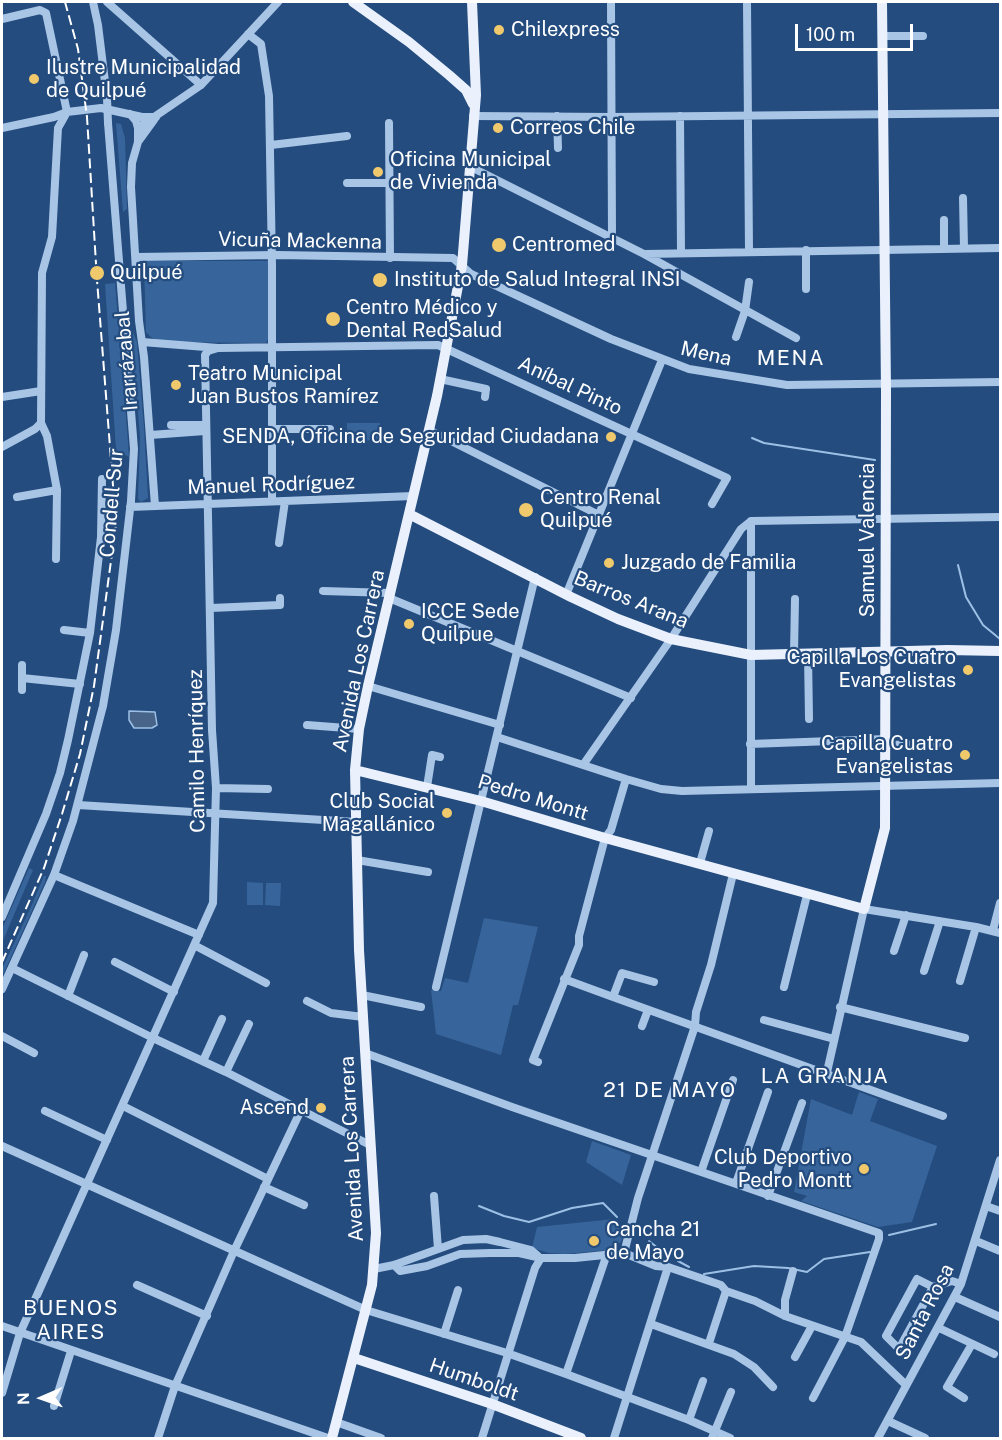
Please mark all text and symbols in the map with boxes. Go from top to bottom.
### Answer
scale bar [798,12,916,50]
place label: Chilexpress [511,18,620,42]
marker: Chilexpress [492,23,506,37]
text: 100 m [806,24,855,45]
place label: Ilustre Municipalidad de Quilpué [46,56,241,103]
marker: Ilustre Municipalidad de Quilpué [27,72,41,86]
place label: Correos Chile [510,116,635,140]
marker: Correos Chile [491,121,505,135]
place label: Oficina Municipal de Vivienda [390,148,551,195]
marker: Oficina Municipal de Vivienda [371,165,385,179]
street label: Vicuña Mackenna [218,228,382,254]
place label: Centromed [512,233,615,257]
marker: Centromed [490,236,508,254]
place label: Quilpué [110,261,183,285]
marker: Quilpué [88,264,106,282]
place label: Instituto de Salud Integral INSI [394,268,680,292]
marker: Instituto de Salud Integral INSI [371,271,389,289]
place label: Centro Médico y Dental RedSalud [346,296,502,343]
street label: Irarrázabal [111,310,143,412]
marker: Centro Médico y Dental RedSalud [324,310,342,328]
street label: Mena [678,337,734,371]
district label: MENA [757,346,825,372]
street label: Aníbal Pinto [514,351,626,421]
place label: Teatro Municipal Juan Bustos Ramírez [188,362,379,409]
marker: Teatro Municipal Juan Bustos Ramírez [169,378,183,392]
place label: SENDA, Oficina de Seguridad Ciudadana [222,425,599,449]
marker: SENDA, Oficina de Seguridad Ciudadana [604,430,618,444]
street label: Condell Sur [95,447,129,559]
street label: Samuel Valencia [856,463,880,617]
street label: Manuel Rodríguez [187,470,355,500]
place label: Centro Renal Quilpué [540,486,661,533]
marker: Centro Renal Quilpué [517,501,535,519]
place label: Juzgado de Familia [621,551,796,575]
marker: Juzgado de Familia [602,556,616,570]
street label: Barros Arana [570,566,692,634]
street label: Avenida Los Carrera [328,568,390,754]
place label: ICCE Sede Quilpue [421,600,519,647]
marker: ICCE Sede Quilpue [402,617,416,631]
place label: Capilla Los Cuatro Evangelistas [787,646,956,693]
marker: Capilla Los Cuatro Evangelistas [961,663,975,677]
street label: Camilo Henríquez [184,669,210,833]
place label: Capilla Cuatro Evangelistas [821,732,953,779]
marker: Capilla Cuatro Evangelistas [958,748,972,762]
street label: Pedro Montt [475,770,591,826]
place label: Club Social Magallánico [322,790,435,837]
marker: Club Social Magallánico [440,806,454,820]
street label: Avenida Los Carrera [335,1056,369,1242]
district label: LA GRANJA [761,1064,889,1090]
district label: 21 DE MAYO [603,1078,737,1104]
place label: Ascend [239,1096,309,1120]
marker: Ascend [314,1101,328,1115]
place label: Club Deportivo Pedro Montt [714,1146,852,1193]
marker: Club Deportivo Pedro Montt [857,1162,871,1176]
place label: Cancha 21 de Mayo [606,1218,700,1265]
marker: Cancha 21 de Mayo [587,1234,601,1248]
street label: Santa Rosa [891,1260,959,1364]
district label: BUENOS AIRES [23,1296,119,1346]
street label: Humboldt [426,1354,522,1406]
north arrow [12,1368,72,1428]
text: N [14,1392,33,1405]

